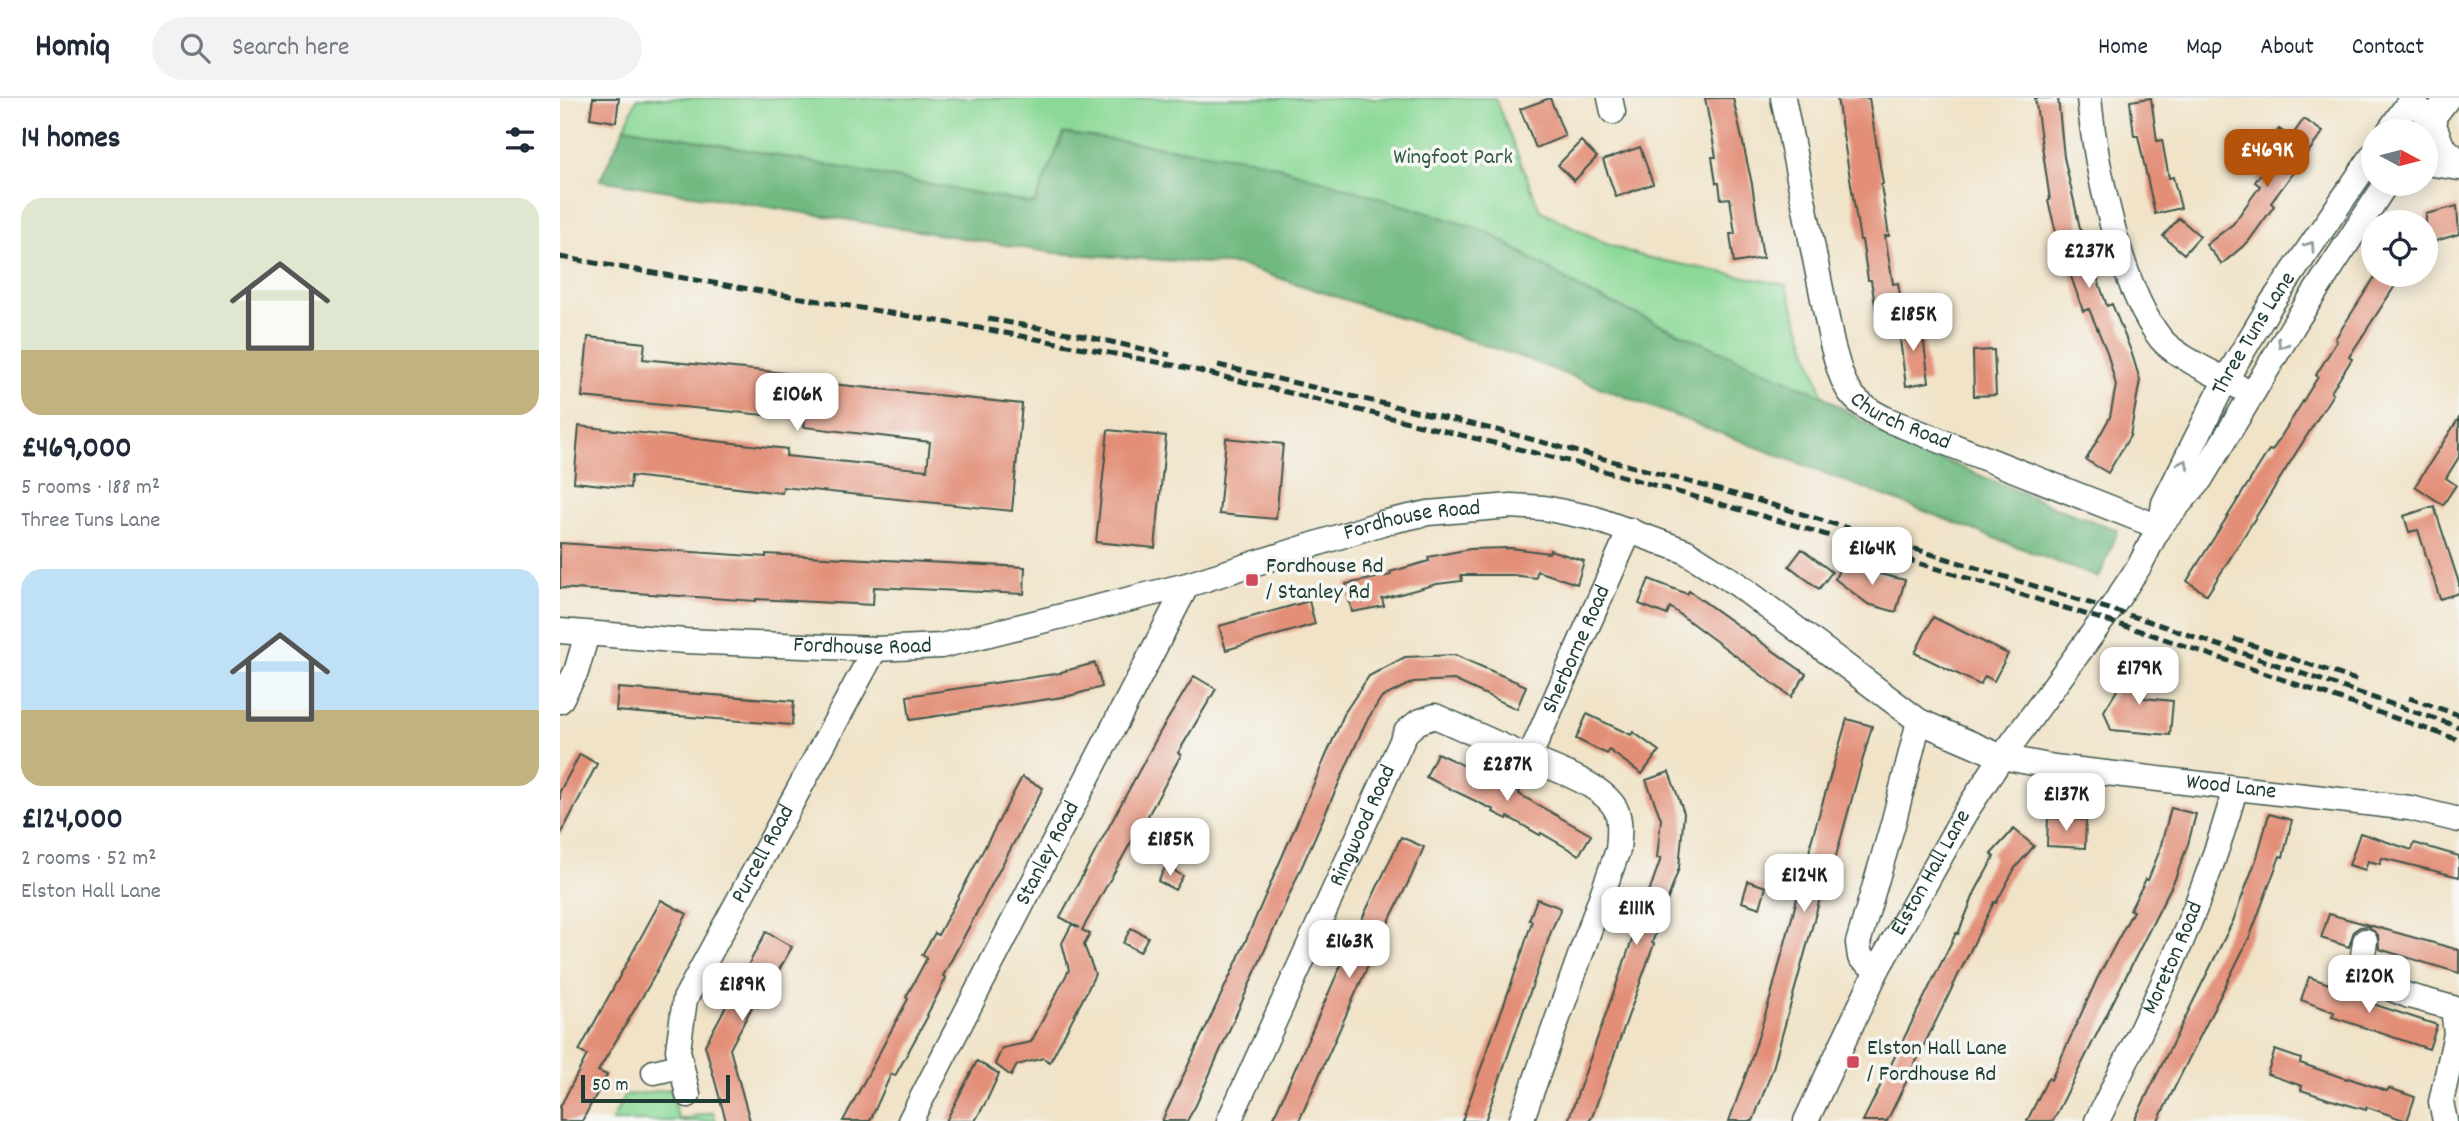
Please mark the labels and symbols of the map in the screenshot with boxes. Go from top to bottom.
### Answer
north arrow [2361,119,2438,196]
pin: £469K [2218,130,2316,189]
park label: Wingfoot Park [1393,142,1513,175]
pin: £237K [2040,230,2138,290]
one-way arrow [2302,241,2314,254]
street label: Three Tuns Lane [2204,265,2305,401]
pin: £185K [1864,294,1962,353]
one-way arrow [2278,336,2291,349]
pin: £106K [748,374,846,433]
street label: Church Road [1841,385,1956,460]
one-way arrow [2175,459,2189,471]
street label: Fordhouse Road [1340,492,1482,551]
pin: £164K [1823,528,1921,587]
place label: Fordhouse Rd / Stanley Rd [1266,551,1384,610]
marker: Fordhouse Rd / Stanley Rd [1244,572,1260,588]
street label: Sherborne Road [1534,580,1620,719]
street label: Fordhouse Road [792,629,932,666]
pin: £179K [2090,648,2188,707]
pin: £287K [1458,744,1556,803]
street label: Ringwood Road [1321,760,1405,892]
street label: Wood Lane [2184,766,2278,809]
pin: £137K [2017,774,2115,833]
street label: Stanley Road [1008,796,1089,912]
street label: Purcell Road [723,799,804,910]
street label: Elston Hall Lane [1883,804,1980,942]
pin: £185K [1121,818,1219,878]
pin: £124K [1755,854,1853,914]
pin: £111K [1587,888,1685,947]
street label: Moreton Road [2134,897,2212,1020]
pin: £163K [1300,920,1398,980]
pin: £120K [2320,956,2418,1015]
pin: £189K [693,964,791,1023]
place label: Elston Hall Lane / Fordhouse Rd [1867,1033,2007,1092]
marker: Elston Hall Lane / Fordhouse Rd [1845,1054,1861,1070]
scale bar [581,1072,730,1104]

